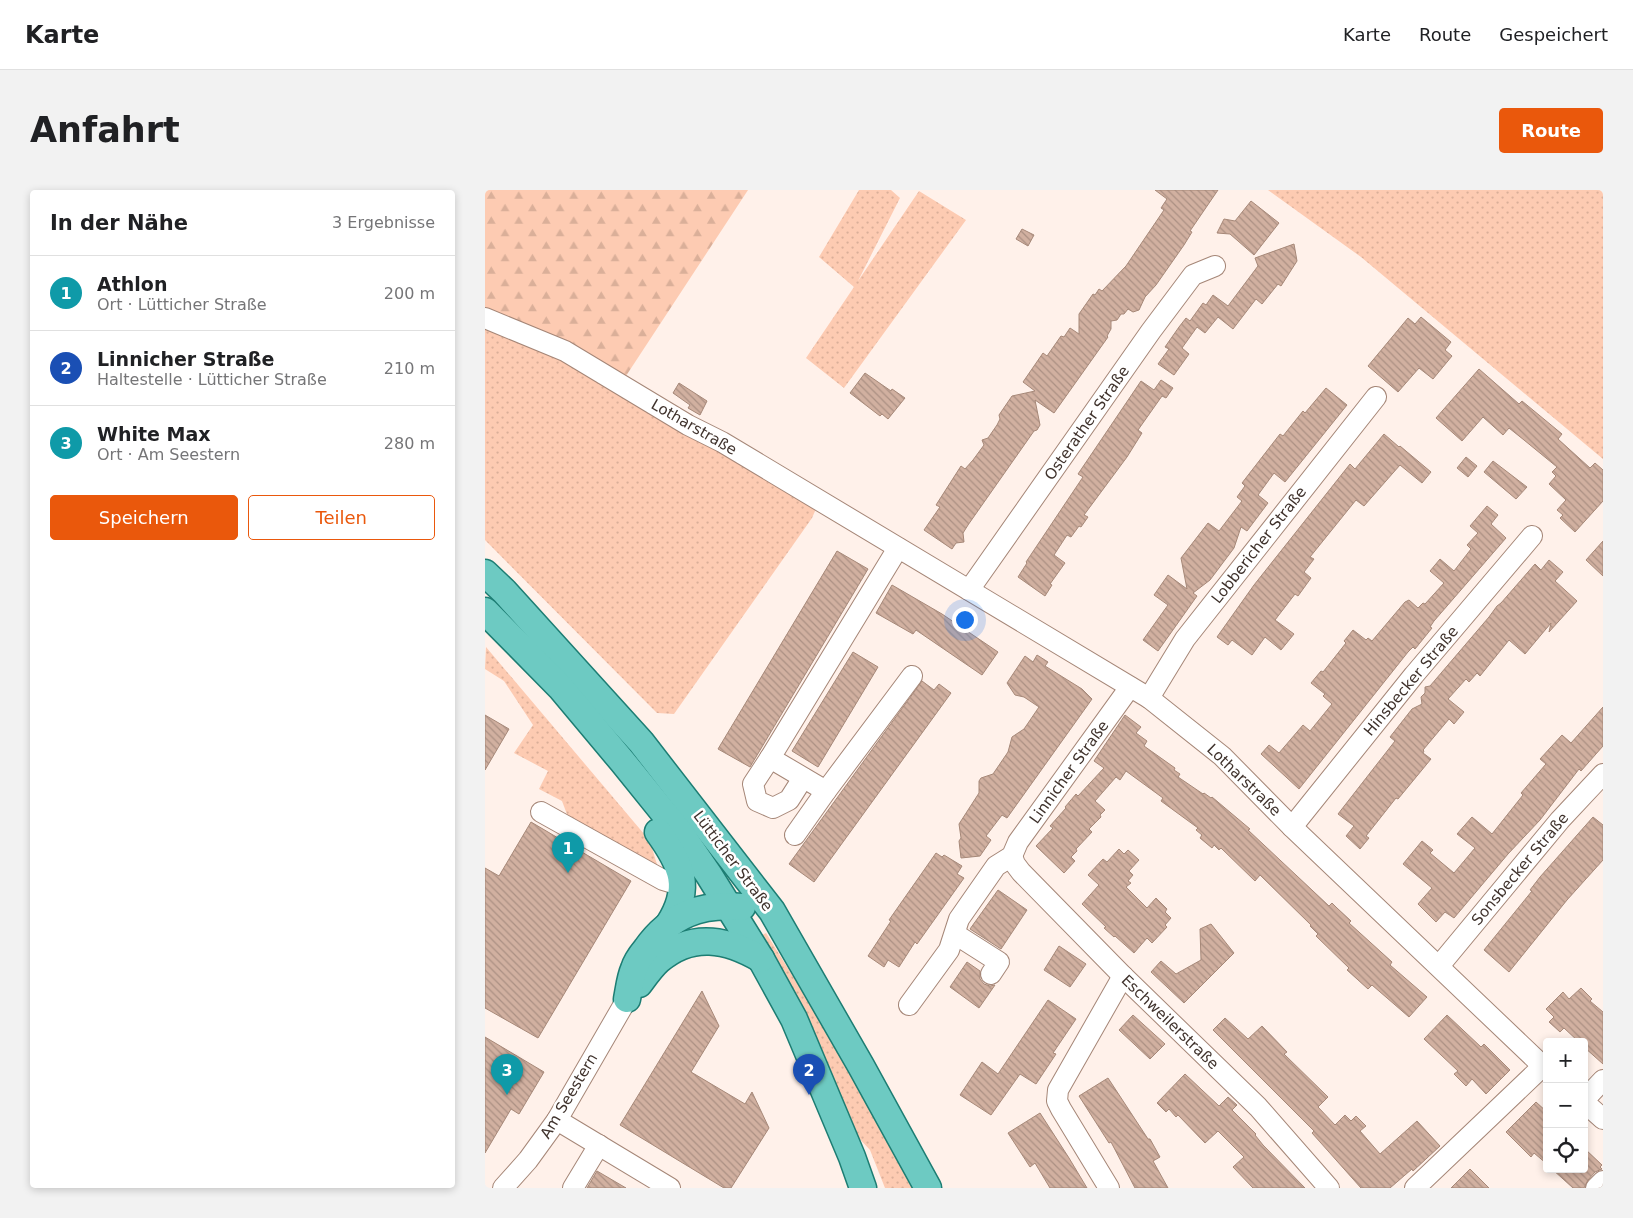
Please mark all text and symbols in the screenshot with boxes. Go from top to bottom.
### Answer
text: Karte [25,21,99,49]
text: Karte [1343,24,1391,45]
text: Route [1419,24,1471,45]
text: Gespeichert [1499,24,1608,45]
button: Route [1499,108,1603,153]
text: Anfahrt [30,110,180,150]
text: In der Nähe [50,211,188,235]
text: 3 Ergebnisse [332,213,435,232]
text: Athlon [97,273,167,295]
text: 1 [60,284,72,303]
text: 200 m [384,284,435,303]
text: Ort · Lütticher Straße [97,295,267,314]
text: Linnicher Straße [97,348,274,370]
text: 2 [60,359,72,378]
text: 210 m [384,359,435,378]
street label: Osterather Straße [1041,363,1133,483]
text: Haltestelle · Lütticher Straße [97,370,327,389]
street label: Lotharstraße [648,395,740,459]
text: White Max [97,423,211,445]
text: 3 [60,434,72,453]
text: 280 m [384,434,435,453]
text: Ort · Am Seestern [97,445,240,464]
street label: Lobbericher Straße [1208,483,1310,607]
button: Speichern [50,495,238,540]
button: Teilen [248,495,435,540]
your location [952,607,978,633]
street label: Hinsbecker Straße [1360,623,1462,739]
street label: Linnicher Straße [1026,717,1112,827]
street label: Lotharstraße [1203,740,1285,820]
street label: Lütticher Straße [689,807,777,915]
street label: Sonsbecker Straße [1468,809,1572,929]
pin: 1 [552,832,584,873]
street label: Eschweilerstraße [1118,971,1222,1073]
map controls [1543,1038,1588,1173]
button: + [1543,1038,1588,1083]
street label: Am Seestern [537,1050,601,1142]
pin: 3 [491,1054,523,1095]
pin: 2 [793,1054,825,1095]
button: − [1543,1083,1588,1128]
button: locate [1543,1128,1588,1173]

